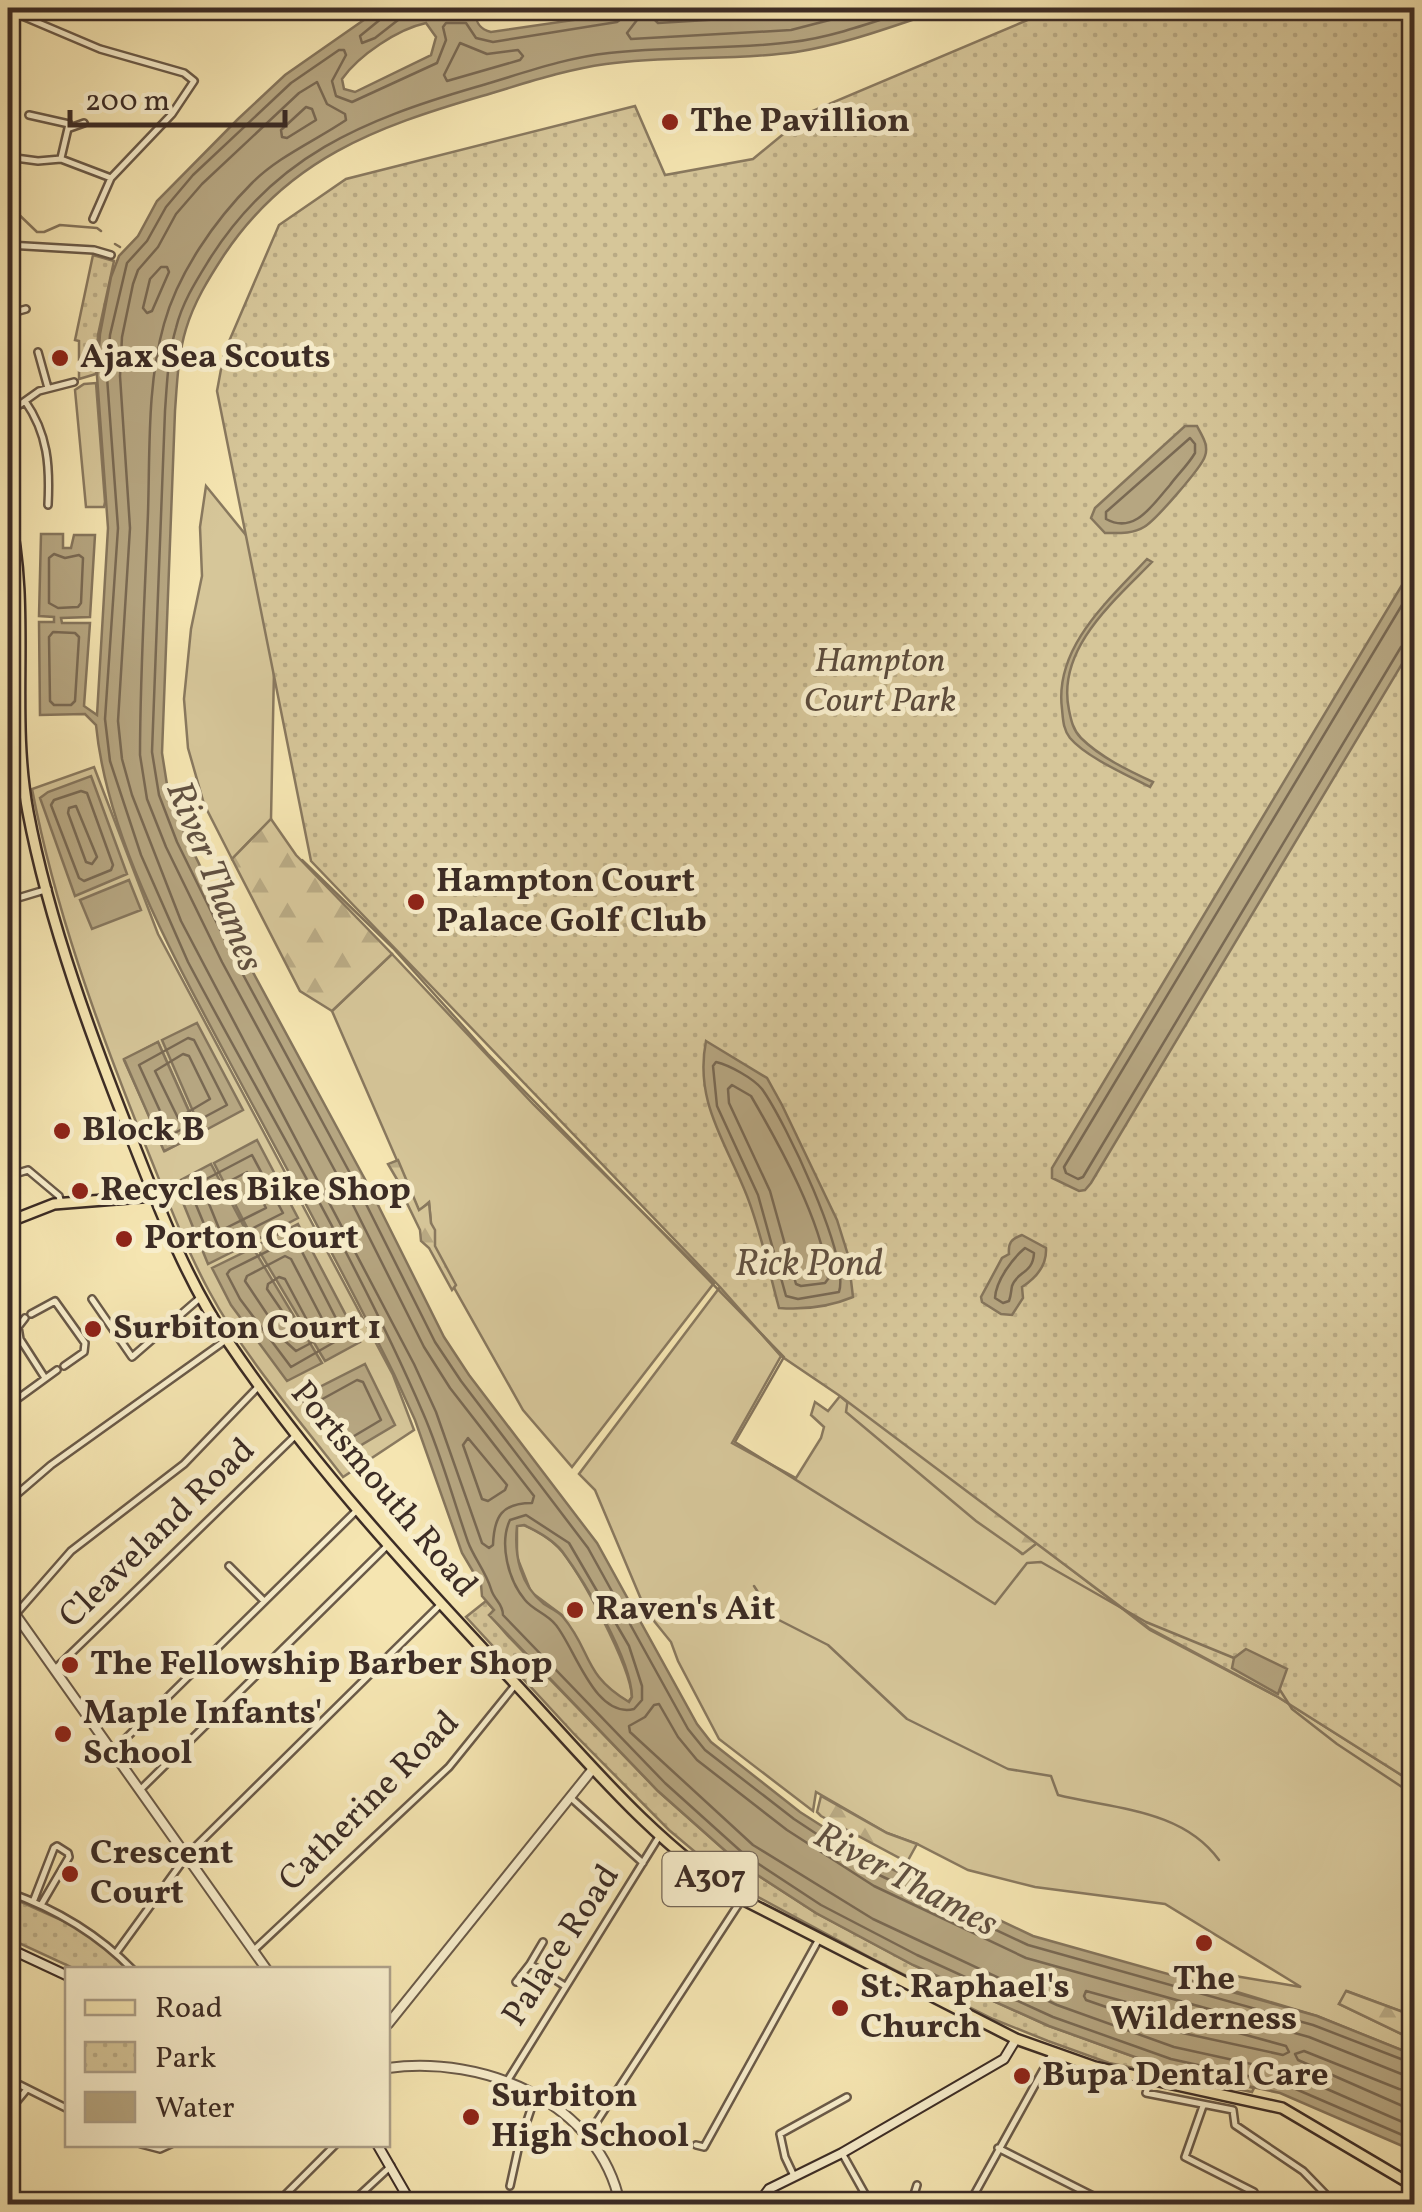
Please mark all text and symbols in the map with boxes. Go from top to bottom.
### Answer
scale bar [70,65,285,127]
text: 200 m [85,81,170,123]
place label: The Pavillion [690,98,910,146]
marker: The Pavillion [659,111,681,133]
place label: Ajax Sea Scouts [80,334,331,382]
marker: Ajax Sea Scouts [49,347,71,369]
park label: Hampton Court Park [804,638,956,726]
water label: River Thames [151,774,275,980]
place label: Hampton Court Palace Golf Club [436,858,707,946]
marker: Hampton Court Palace Golf Club [405,891,427,913]
place label: Block B [82,1107,205,1155]
marker: Block B [51,1120,73,1142]
place label: Recycles Bike Shop [100,1167,411,1215]
marker: Recycles Bike Shop [69,1180,91,1202]
place label: Porton Court [144,1215,359,1263]
marker: Porton Court [113,1228,135,1250]
water label: Rick Pond [735,1239,883,1292]
place label: Surbiton Court 1 [113,1305,381,1353]
marker: Surbiton Court 1 [82,1318,104,1340]
street label: Portsmouth Road [278,1372,488,1608]
street label: Cleaveland Road [49,1428,267,1640]
place label: Raven's Ait [595,1586,775,1634]
marker: Raven's Ait [564,1599,586,1621]
place label: The Fellowship Barber Shop [90,1641,553,1689]
marker: The Fellowship Barber Shop [59,1654,81,1676]
place label: Maple Infants' School [83,1690,322,1778]
street label: Catherine Road [269,1701,471,1903]
marker: Maple Infants' School [52,1723,74,1745]
water label: River Thames [804,1810,1006,1952]
place label: Crescent Court [90,1830,233,1918]
road number: A307 [662,1852,758,1906]
street label: Palace Road [492,1856,632,2036]
marker: Crescent Court [59,1863,81,1885]
marker: The Wilderness [1193,1932,1215,1954]
place label: The Wilderness [1111,1956,1297,2044]
place label: St. Raphael's Church [860,1964,1070,2052]
legend [65,1967,390,2147]
text: Road [155,1988,223,2030]
marker: St. Raphael's Church [829,1997,851,2019]
text: Park [155,2038,216,2080]
place label: Bupa Dental Care [1042,2052,1329,2100]
marker: Bupa Dental Care [1011,2065,1033,2087]
place label: Surbiton High School [491,2073,689,2161]
text: Water [155,2088,235,2130]
marker: Surbiton High School [460,2106,482,2128]

